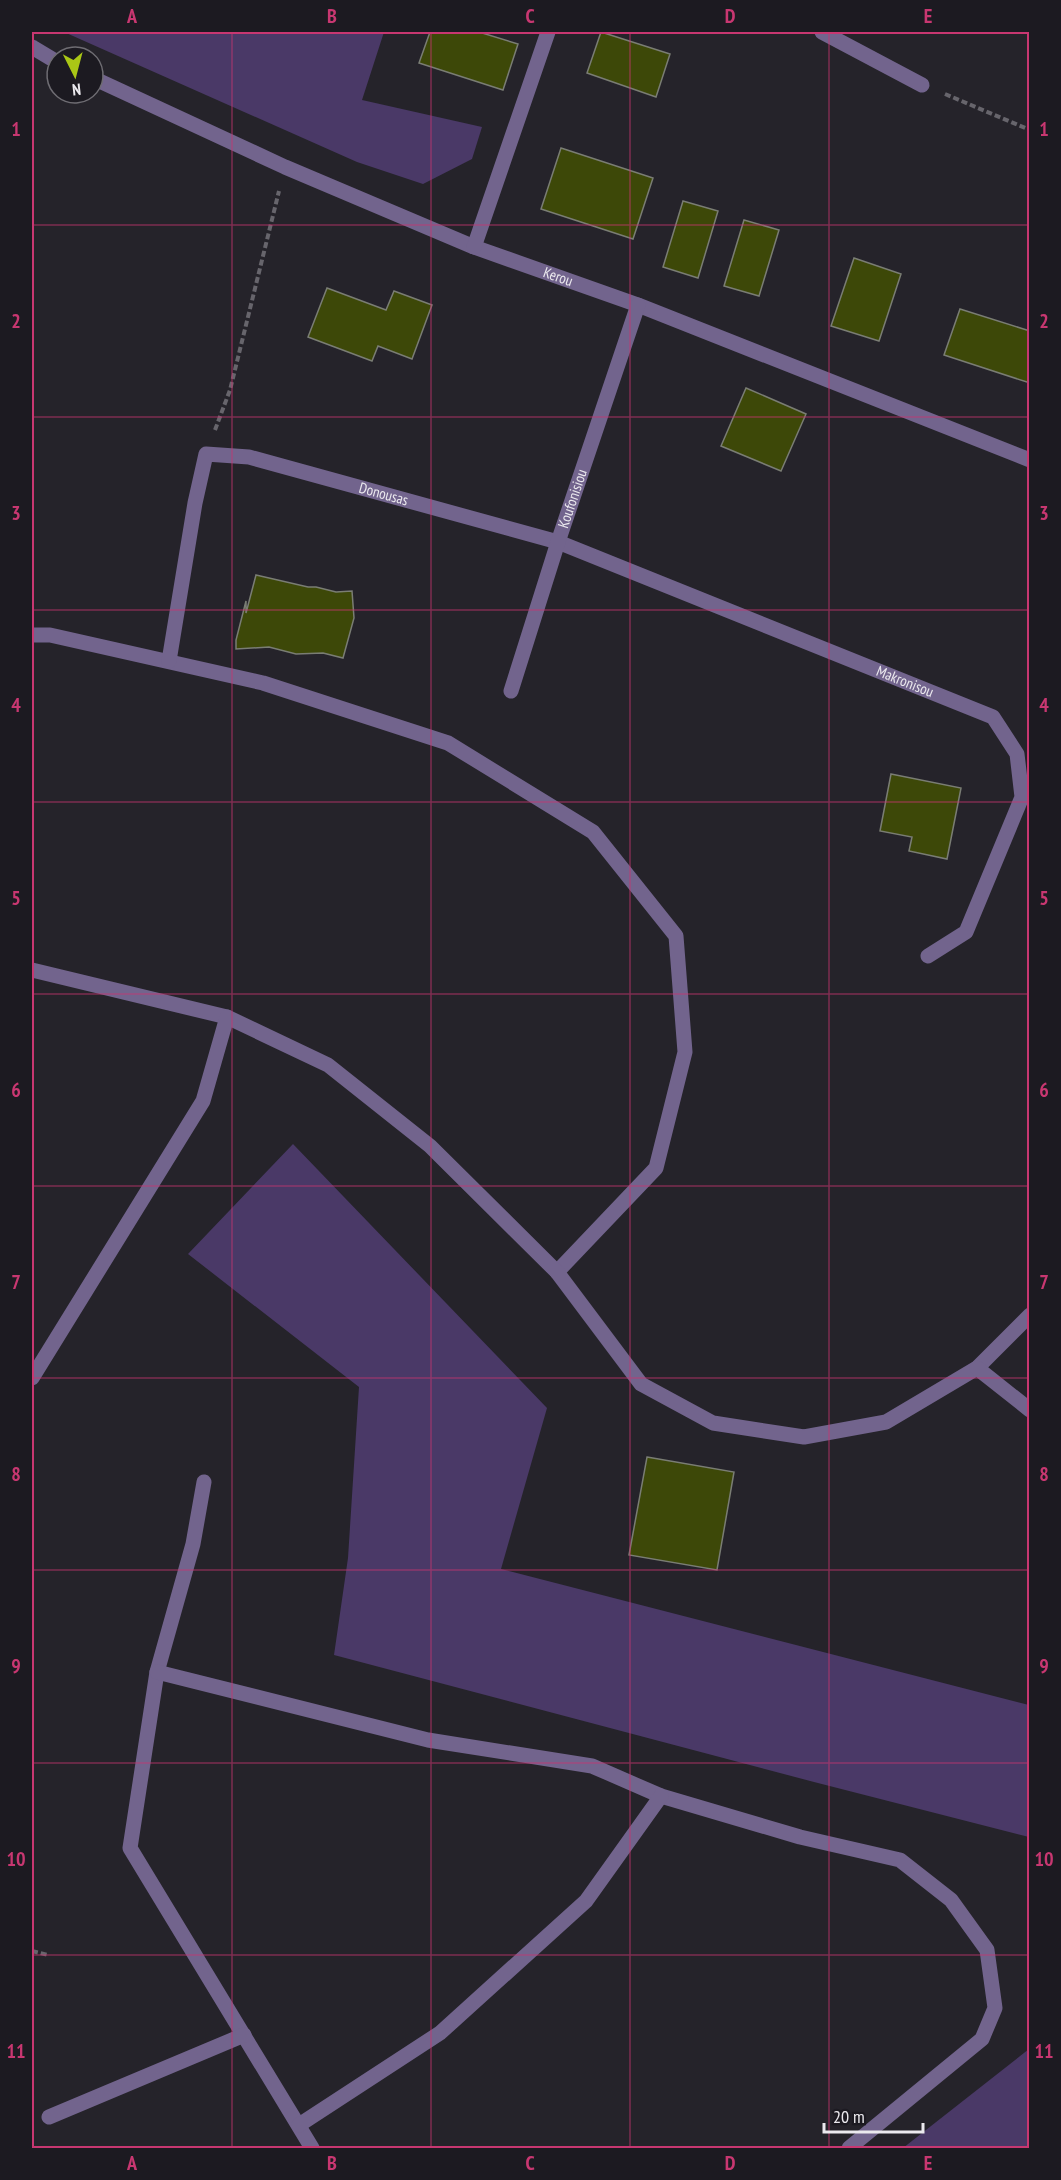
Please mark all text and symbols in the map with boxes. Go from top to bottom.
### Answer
text: A [126,3,138,29]
text: B [327,3,337,29]
text: C [525,3,535,29]
text: D [725,3,736,29]
text: E [924,3,932,29]
north arrow [45,45,105,105]
text: N [71,80,82,100]
text: 1 [11,116,21,142]
text: 1 [1039,116,1049,142]
street label: Kerou [541,262,576,290]
text: 2 [11,308,21,334]
text: 2 [1039,308,1049,334]
street label: Koufonisiou [553,466,591,531]
street label: Donousas [357,478,410,509]
text: 3 [11,500,21,526]
text: 3 [1039,500,1049,526]
street label: Makronisou [874,661,937,701]
text: 4 [11,692,21,718]
text: 4 [1039,692,1049,718]
text: 5 [11,885,21,911]
text: 5 [1039,885,1049,911]
text: 6 [11,1077,21,1103]
text: 6 [1039,1077,1049,1103]
text: 7 [11,1269,21,1295]
text: 7 [1039,1269,1049,1295]
text: 8 [11,1461,21,1487]
text: 8 [1039,1461,1049,1487]
text: 9 [11,1653,21,1679]
text: 9 [1039,1653,1049,1679]
text: 10 [6,1846,26,1872]
text: 10 [1034,1846,1054,1872]
text: 11 [6,2038,26,2064]
text: 11 [1034,2038,1054,2064]
scale bar [824,2096,923,2134]
text: 20 m [833,2105,865,2128]
text: A [126,2150,138,2176]
text: B [327,2150,337,2176]
text: C [525,2150,535,2176]
text: D [725,2150,736,2176]
text: E [924,2150,932,2176]

